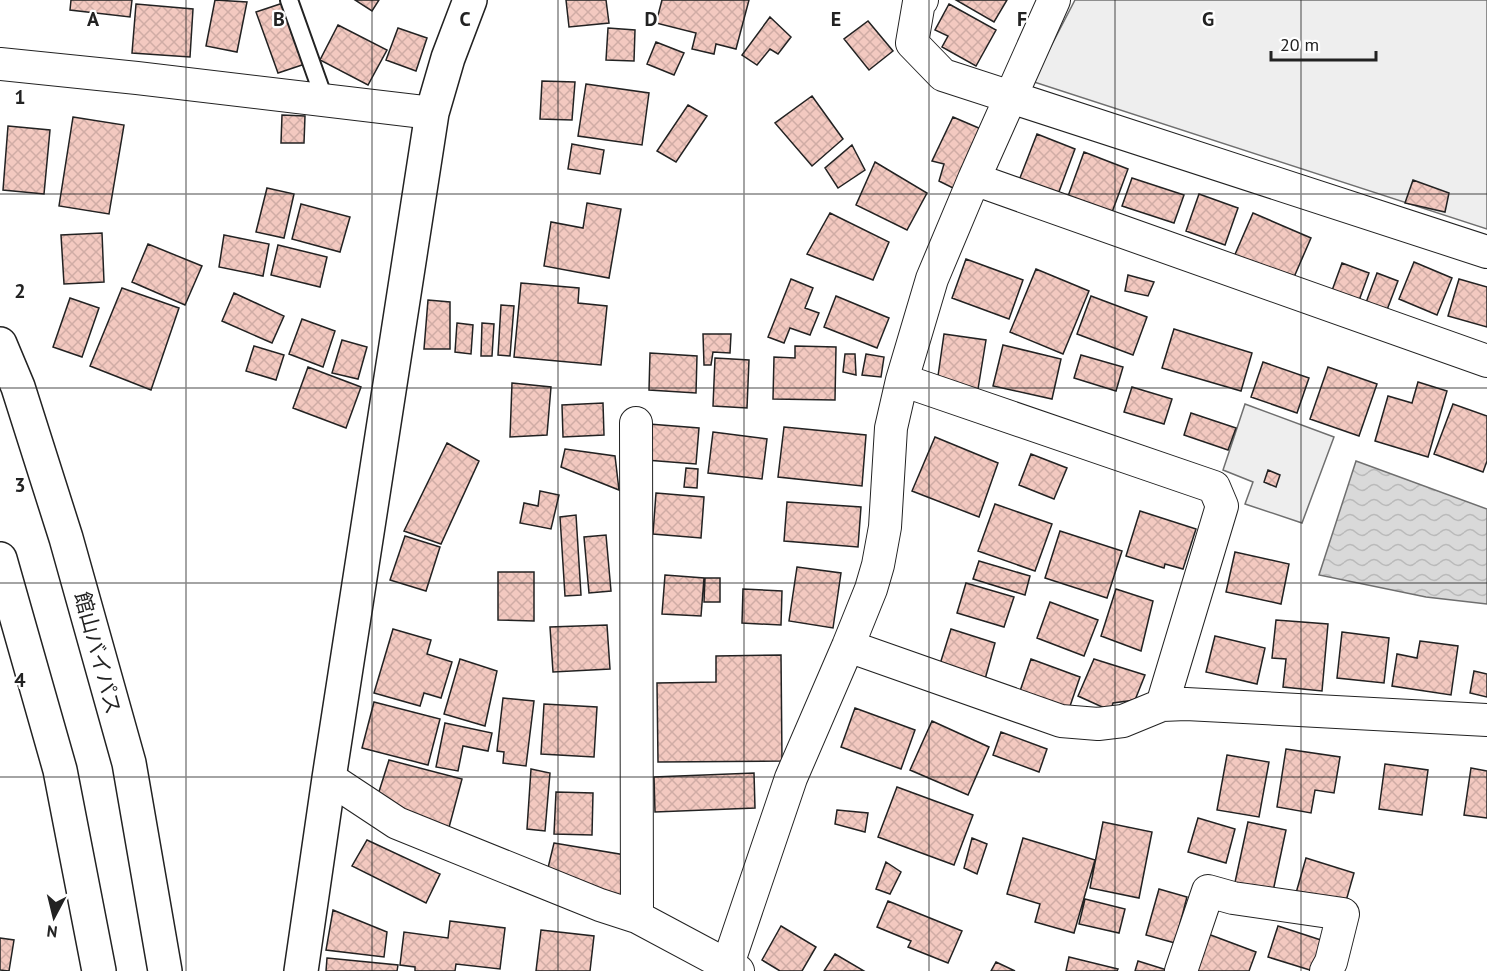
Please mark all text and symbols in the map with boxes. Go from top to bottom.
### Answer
text: A [87,6,100,32]
text: B [273,6,285,32]
text: C [459,6,471,32]
text: D [645,6,658,32]
text: E [831,6,841,32]
text: F [1017,6,1027,32]
text: G [1202,6,1214,32]
scale bar [1271,24,1376,62]
text: 20 m [1280,33,1319,56]
text: 1 [14,84,26,110]
text: 2 [14,278,26,304]
text: 3 [14,472,26,498]
street label: 館山バイパス [69,589,127,717]
text: 4 [14,667,26,693]
north arrow [24,887,84,947]
text: N [46,921,59,942]

